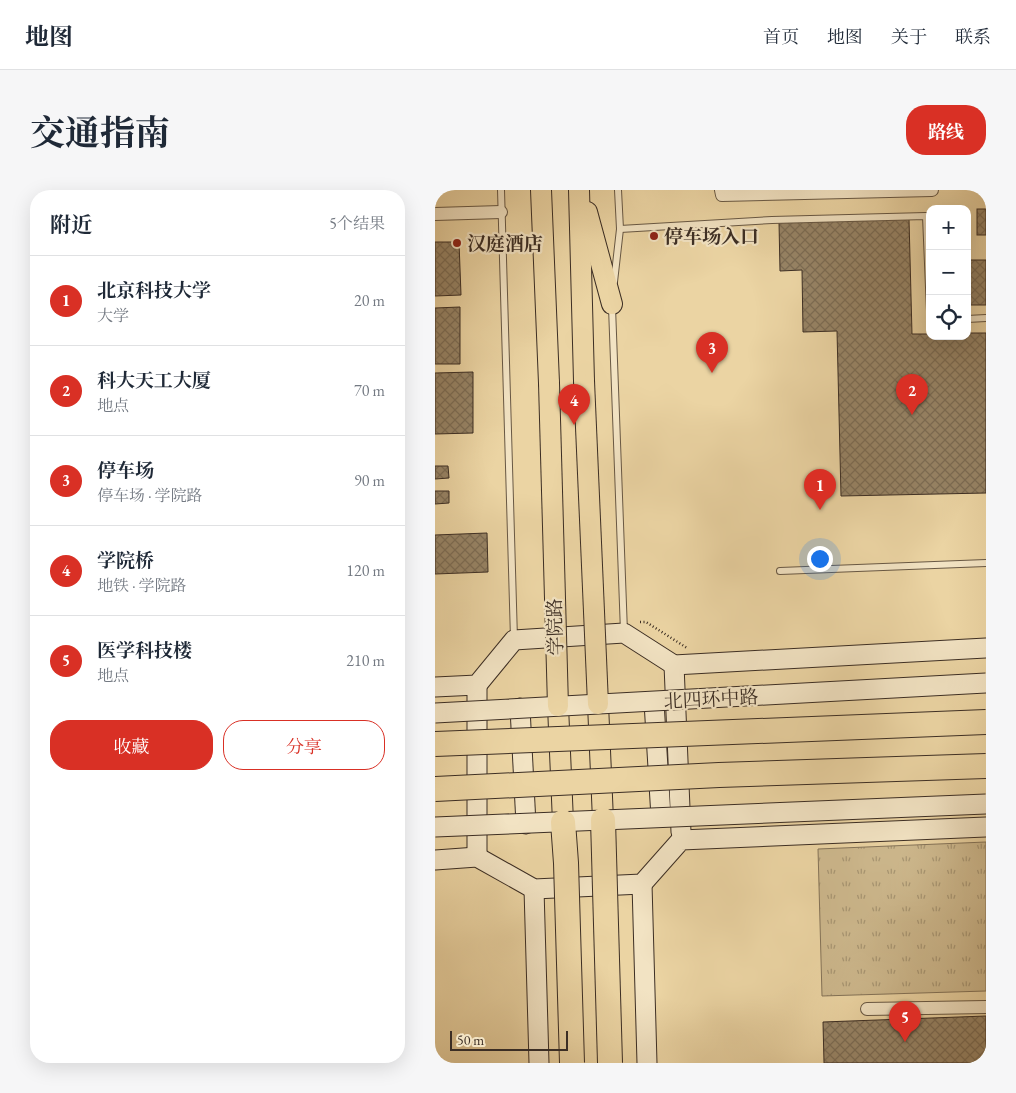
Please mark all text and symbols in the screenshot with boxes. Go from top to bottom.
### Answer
text: 地图 [25,21,73,52]
text: 首页 [763,25,799,48]
text: 地图 [827,25,863,48]
text: 关于 [891,25,927,48]
text: 联系 [955,25,991,48]
button: 路线 [906,105,986,155]
text: 交通指南 [30,110,170,155]
map controls [926,205,971,340]
button: + [926,205,971,250]
text: 附近 [50,211,92,238]
text: 5个结果 [329,213,385,234]
place label: 停车场入口 [664,224,759,249]
marker: 停车场入口 [648,230,660,242]
place label: 汉庭酒店 [467,231,543,256]
marker: 汉庭酒店 [451,237,463,249]
button: − [926,250,971,295]
text: 北京科技大学 [97,278,211,303]
text: 1 [62,290,70,311]
text: 20 m [354,290,385,311]
button: locate [926,295,971,340]
text: 大学 [97,305,129,326]
pin: 3 [696,332,728,373]
text: 科大天工大厦 [97,368,211,393]
pin: 2 [896,374,928,415]
text: 2 [62,380,70,401]
text: 70 m [354,380,385,401]
pin: 4 [558,384,590,425]
text: 地点 [97,395,129,416]
text: 停车场 [97,458,154,483]
pin: 1 [804,469,836,510]
text: 3 [62,470,70,491]
text: 90 m [354,470,385,491]
text: 停车场 · 学院路 [97,485,203,506]
your location [807,546,833,572]
text: 学院桥 [97,548,154,573]
text: 4 [62,560,70,581]
text: 120 m [346,560,385,581]
text: 地铁 · 学院路 [97,575,187,596]
street label: 学院路 [542,598,568,656]
text: 医学科技楼 [97,638,192,663]
text: 5 [62,650,70,671]
text: 210 m [346,650,385,671]
text: 地点 [97,665,129,686]
street label: 北四环中路 [663,684,759,714]
button: 收藏 [50,720,213,770]
button: 分享 [223,720,385,770]
pin: 5 [889,1001,921,1042]
scale bar [450,1028,567,1051]
text: 50 m [457,1031,484,1049]

